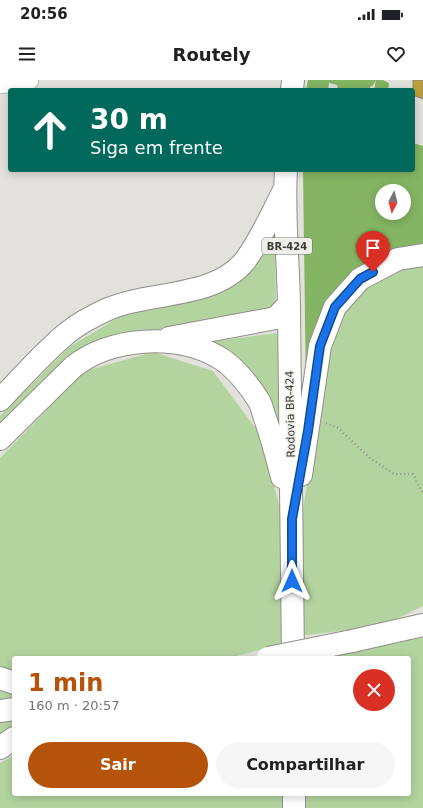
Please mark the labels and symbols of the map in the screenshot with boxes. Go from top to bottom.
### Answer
north arrow [375,184,411,220]
pin [356,231,390,272]
road number: BR-424 [262,238,312,254]
street label: Rodovia BR-424 [283,370,298,458]
position arrow [271,560,313,602]

